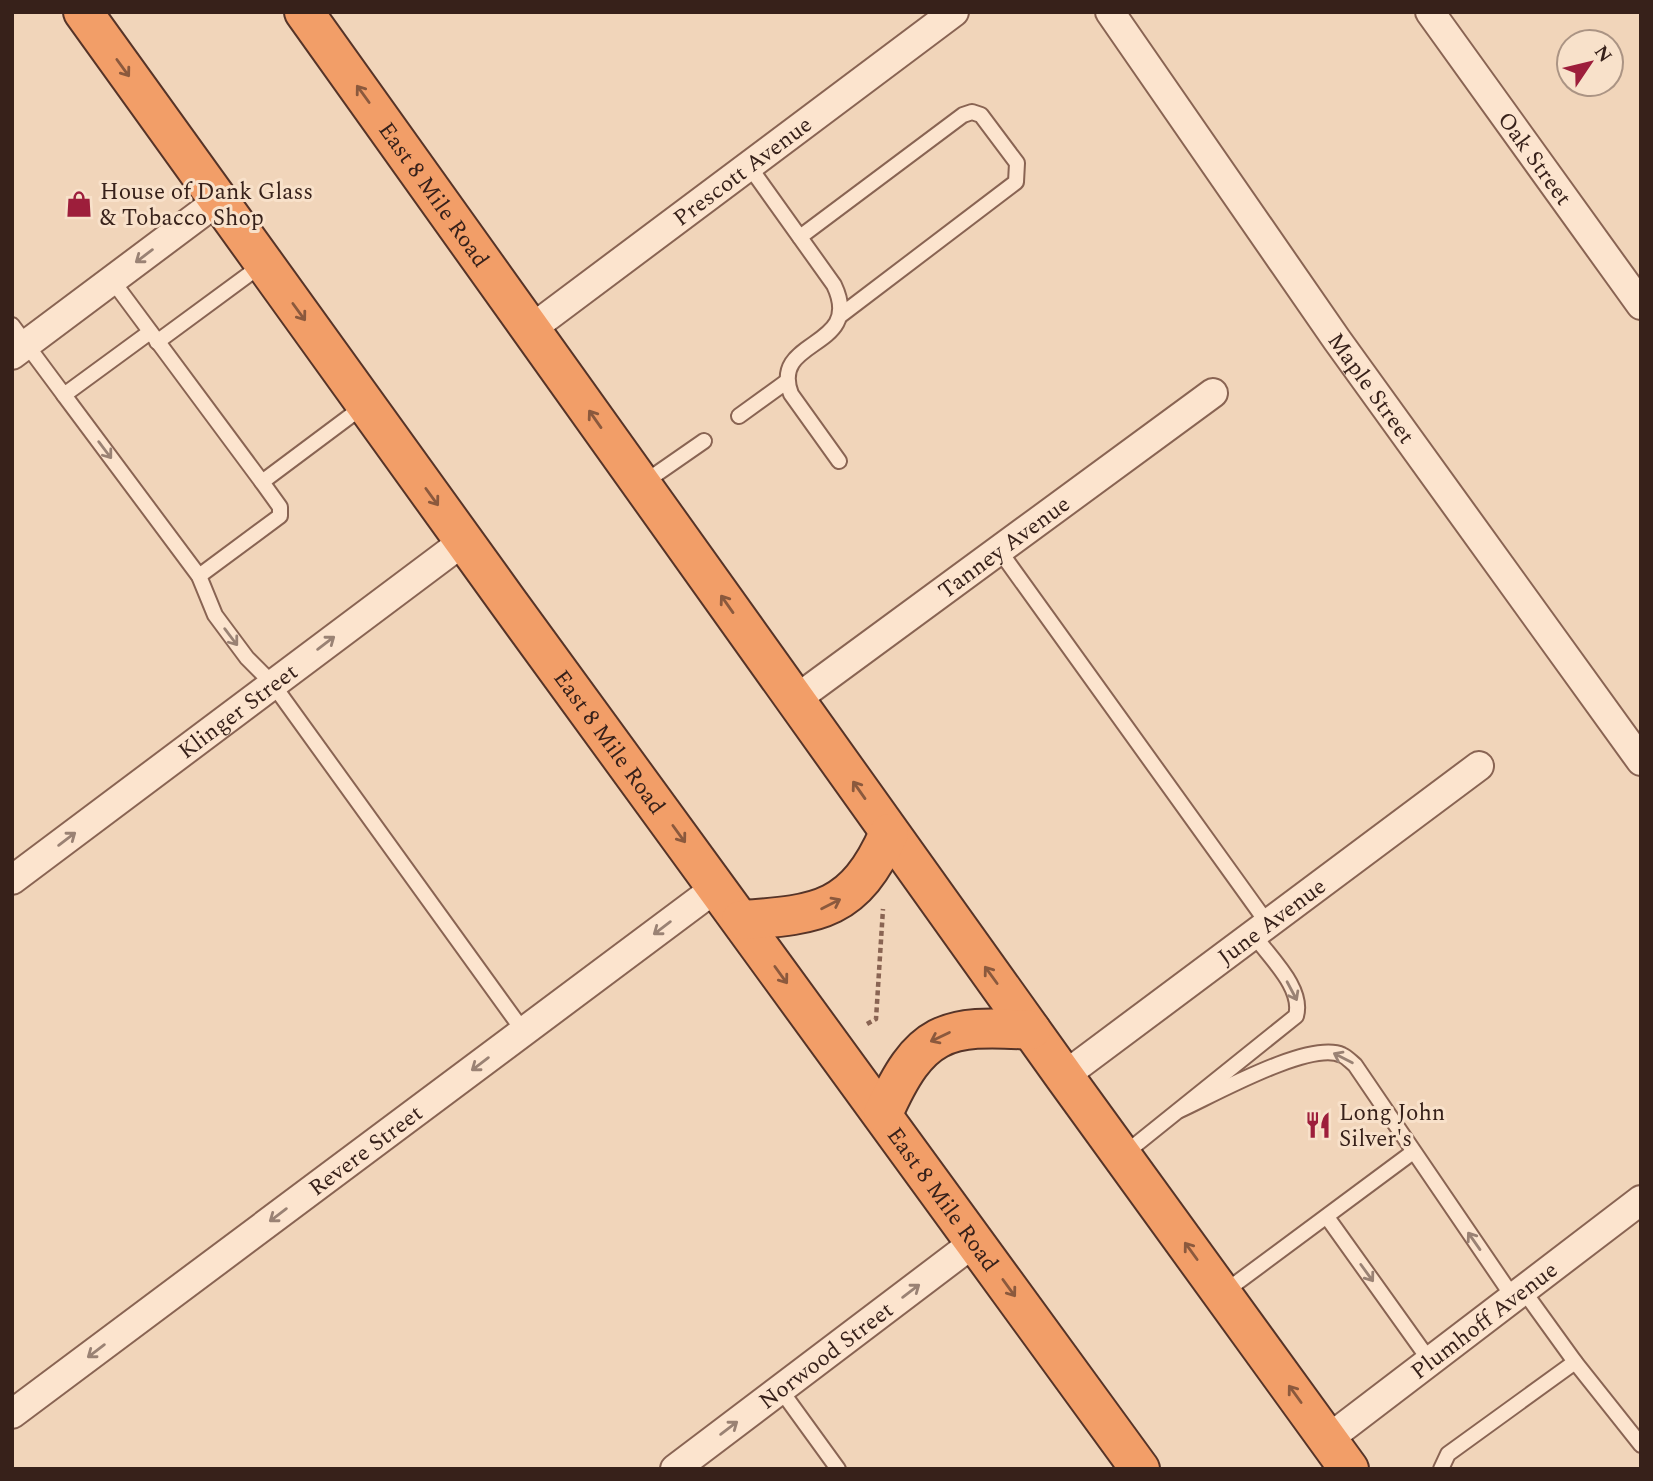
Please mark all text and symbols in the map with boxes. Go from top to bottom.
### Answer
north arrow [1555,28,1625,98]
text: N [1586,39,1619,69]
one-way arrow [116,58,130,77]
one-way arrow [356,85,370,104]
street label: Oak Street [1488,105,1580,213]
street label: Prescott Avenue [666,108,820,236]
street label: East 8 Mile Road [369,115,497,275]
place label: House of Dank Glass & Tobacco Shop [100,175,313,236]
shop icon: House of Dank Glass & Tobacco Shop [64,189,94,219]
one-way arrow [136,248,154,263]
one-way arrow [292,302,306,321]
street label: Maple Street [1318,326,1423,452]
one-way arrow [588,410,602,429]
one-way arrow [97,440,112,458]
one-way arrow [425,487,439,506]
street label: Tanney Avenue [931,487,1078,608]
one-way arrow [720,595,734,614]
one-way arrow [224,628,239,646]
one-way arrow [316,636,335,650]
street label: Klinger Street [171,655,306,769]
street label: East 8 Mile Road [544,663,673,822]
one-way arrow [852,781,866,800]
one-way arrow [671,825,686,843]
one-way arrow [57,832,75,847]
street label: June Avenue [1211,870,1334,974]
one-way arrow [821,896,841,910]
one-way arrow [654,920,672,935]
one-way arrow [774,965,789,984]
one-way arrow [984,966,999,985]
one-way arrow [1286,981,1300,1001]
one-way arrow [930,1031,951,1045]
one-way arrow [1332,1051,1353,1064]
one-way arrow [471,1057,490,1071]
place label: Long John Silver's [1339,1096,1445,1157]
street label: Revere Street [302,1097,431,1206]
restaurant icon: Long John Silver's [1303,1110,1333,1140]
street label: East 8 Mile Road [877,1120,1007,1280]
one-way arrow [269,1207,288,1222]
one-way arrow [1467,1232,1481,1251]
one-way arrow [1184,1242,1199,1260]
street label: Plumhoff Avenue [1404,1254,1566,1389]
one-way arrow [1360,1263,1374,1282]
one-way arrow [1002,1278,1017,1297]
one-way arrow [901,1284,920,1298]
street label: Norwood Street [752,1293,901,1419]
one-way arrow [87,1344,106,1359]
one-way arrow [1288,1385,1302,1404]
one-way arrow [720,1420,738,1435]

